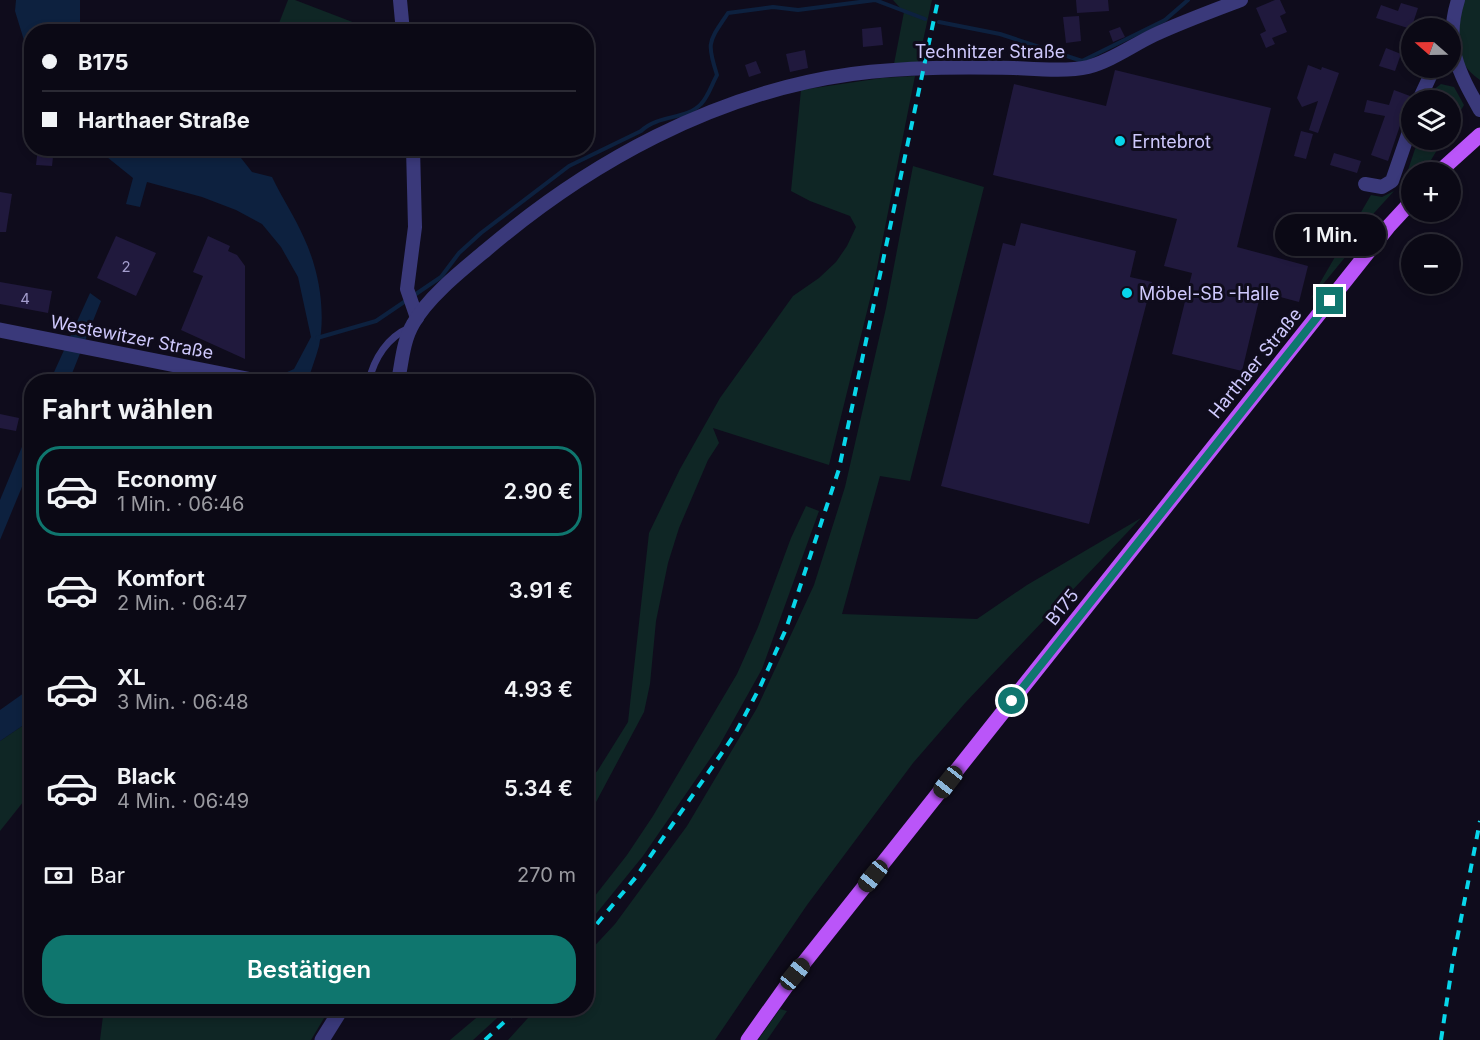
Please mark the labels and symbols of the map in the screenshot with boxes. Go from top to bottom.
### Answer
north arrow [1401,18,1461,78]
street label: Technitzer Straße [915,41,1065,62]
place label: Erntebrot [1132,131,1211,152]
marker: Erntebrot [1113,134,1127,148]
callout: 1 Min. [1274,214,1386,256]
house number: 2 [121,257,131,276]
place label: Möbel-SB -Halle [1139,283,1280,304]
marker: Möbel-SB -Halle [1120,286,1134,300]
route end [1316,287,1343,314]
house number: 4 [20,289,30,308]
street label: Harthaer Straße [1204,304,1306,422]
street label: Westewitzer Straße [49,311,215,363]
street label: B175 [1041,585,1083,629]
route start [998,687,1025,714]
car [930,762,966,802]
car [855,856,891,896]
car [777,954,813,994]

